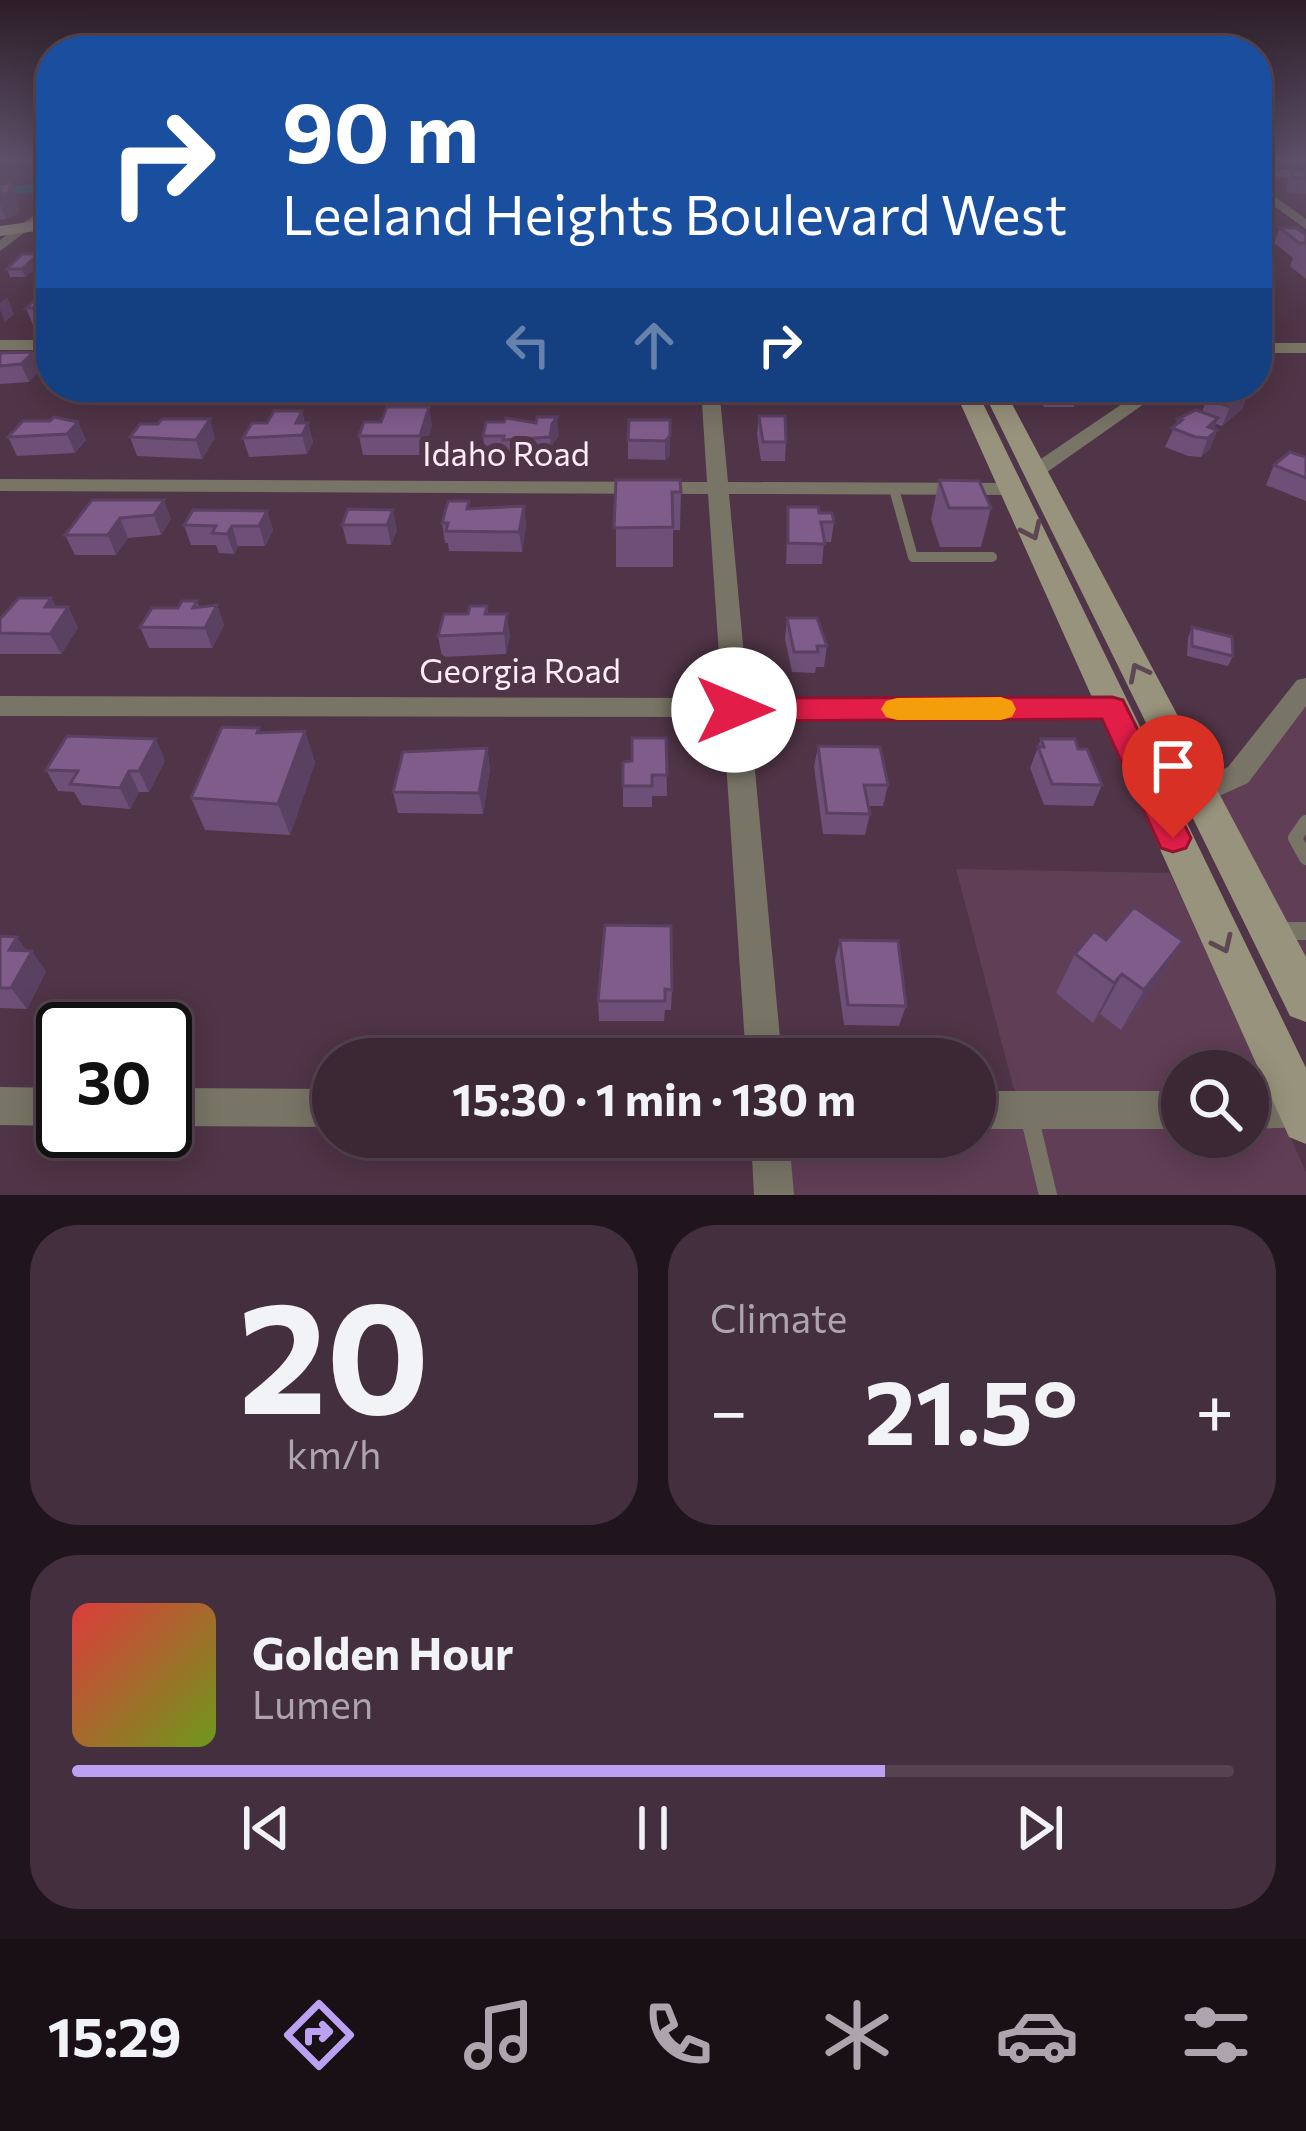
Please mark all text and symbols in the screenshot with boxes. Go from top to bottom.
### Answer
text: 90 m [282,78,479,180]
icon: right [84,84,240,240]
text: Leeland Heights Boulevard West [282,180,1067,246]
icon: left [495,312,561,378]
icon: ahead [621,312,687,378]
icon: right [747,312,813,378]
street label: Idaho Road [422,432,590,473]
one-way arrow [1018,519,1041,540]
position arrow [671,647,797,773]
street label: Georgia Road [419,649,621,690]
one-way arrow [1129,663,1152,685]
pin [1122,715,1224,838]
icon: arrive [1140,733,1206,799]
one-way arrow [1209,932,1232,953]
speed limit sign: 30 [36,1002,192,1158]
map controls [1161,1050,1269,1158]
button: search [1161,1050,1269,1158]
text: 15:30 · 1 min · 130 m [452,1070,856,1125]
text: 20 [238,1255,430,1446]
text: Climate [710,1293,847,1341]
text: 21.5° [864,1353,1078,1464]
text: − [710,1368,748,1449]
text: + [1195,1368,1234,1449]
text: km/h [287,1429,381,1477]
text: Golden Hour [252,1624,513,1679]
text: Lumen [252,1679,373,1727]
icon: previous [233,1795,299,1861]
icon: pause [620,1795,686,1861]
icon: next [1007,1795,1073,1861]
icon: directions [277,1993,361,2077]
icon: music [457,1993,541,2077]
icon: phone [636,1993,720,2077]
icon: climate [815,1993,899,2077]
icon: car [995,1993,1079,2077]
icon: filters [1174,1993,1258,2077]
text: 15:29 [48,2002,182,2068]

